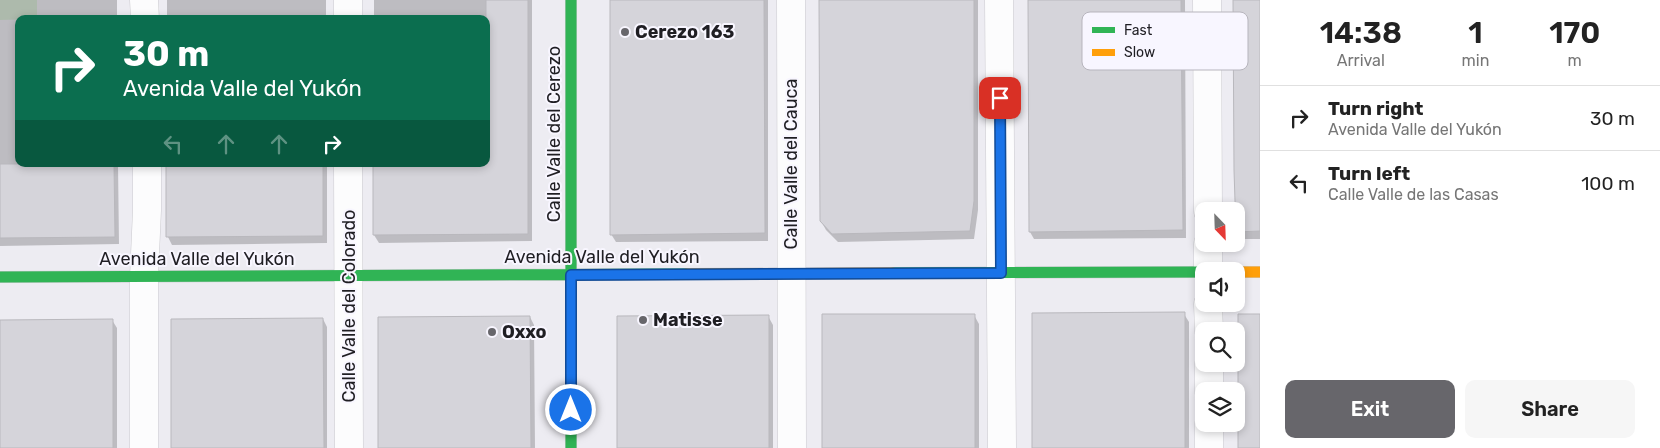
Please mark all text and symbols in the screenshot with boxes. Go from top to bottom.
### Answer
legend [1082,12,1248,70]
text: 14:38 [1320,15,1402,51]
text: 1 [1468,15,1483,51]
text: 170 [1549,15,1600,51]
place label: Cerezo 163 [635,21,734,43]
text: Fast [1124,22,1153,39]
marker: Cerezo 163 [619,26,631,38]
text: 30 m [123,33,209,75]
icon: right [40,35,105,100]
text: Slow [1124,44,1155,61]
street label: Calle Valle del Cerezo [543,46,565,222]
text: Arrival [1337,51,1385,70]
text: min [1462,51,1489,70]
text: m [1568,51,1582,70]
text: Avenida Valle del Yukón [123,75,362,102]
pin [979,77,1021,119]
street label: Calle Valle del Cauca [780,79,802,249]
icon: arrive [986,84,1014,112]
text: Turn right [1328,97,1423,120]
icon: right [1285,104,1313,132]
text: 30 m [1590,107,1635,130]
text: Avenida Valle del Yukón [1328,120,1502,139]
icon: left [159,130,187,158]
icon: ahead [212,130,240,158]
icon: ahead [265,130,293,158]
icon: right [318,130,346,158]
text: Turn left [1328,162,1410,185]
icon: left [1285,169,1313,197]
text: 100 m [1581,172,1635,195]
text: Calle Valle de las Casas [1328,185,1499,204]
north arrow [1195,202,1245,252]
map controls [1195,202,1245,432]
street label: Calle Valle del Colorado [338,210,360,402]
street label: Avenida Valle del Yukón [504,246,700,268]
street label: Avenida Valle del Yukón [99,248,295,270]
button: sound [1195,262,1245,312]
place label: Matisse [653,309,723,331]
marker: Matisse [637,314,649,326]
place label: Oxxo [502,321,547,343]
button: search [1195,322,1245,372]
marker: Oxxo [486,326,498,338]
button: Exit [1285,380,1455,438]
button: Share [1465,380,1635,438]
button: layers [1195,382,1245,432]
position arrow [544,383,596,435]

